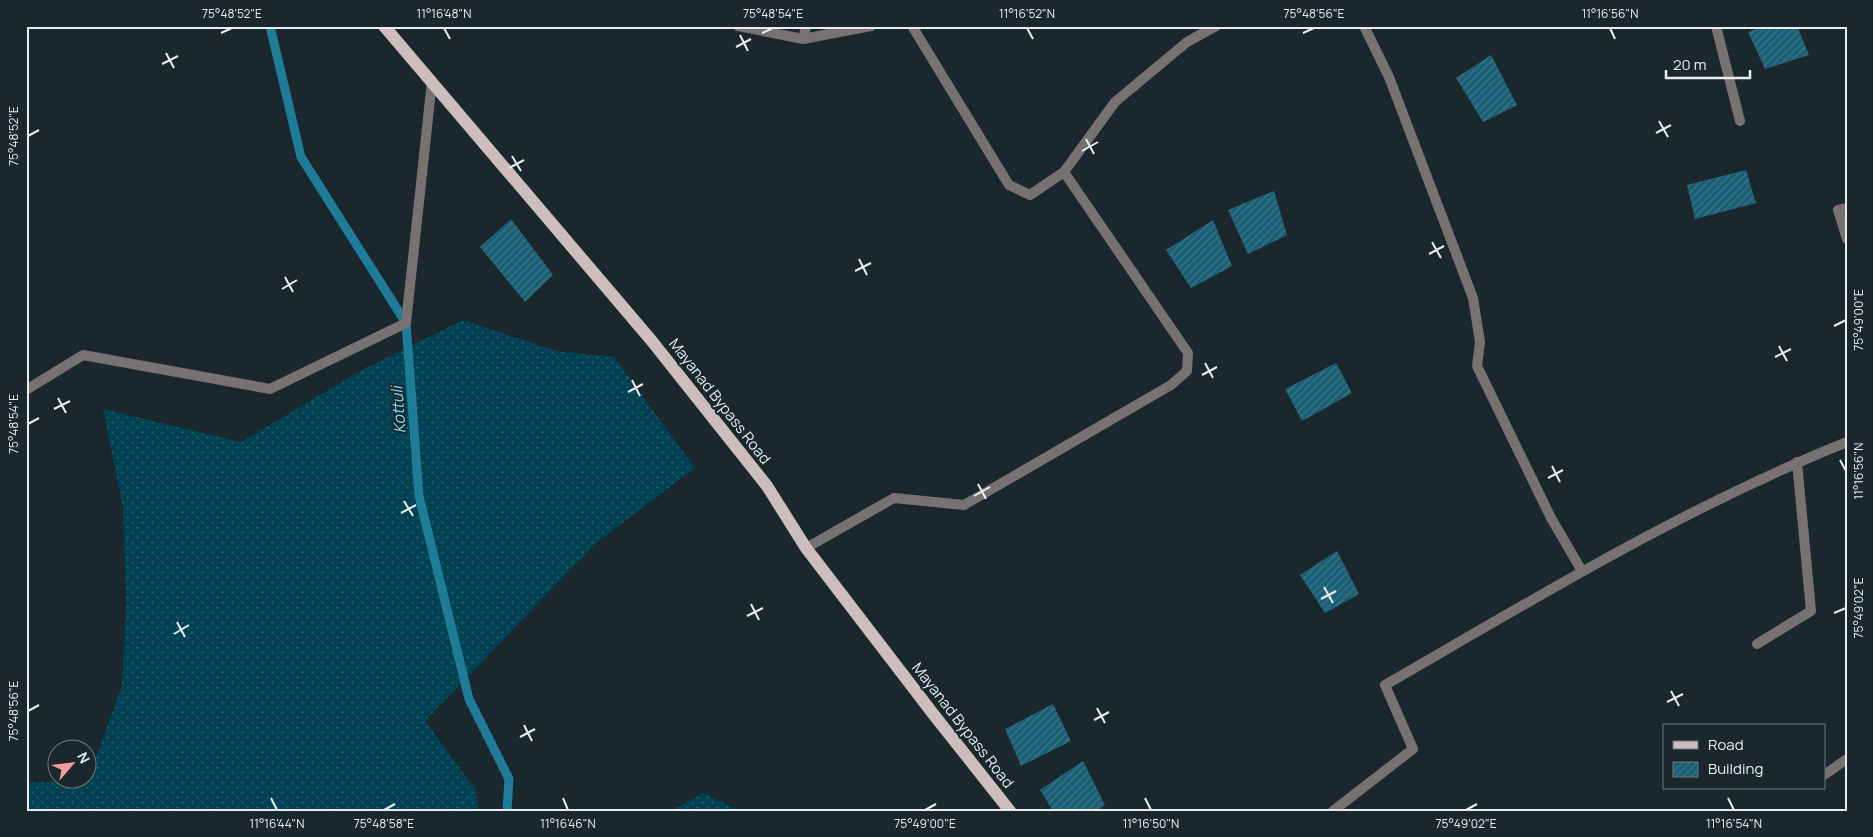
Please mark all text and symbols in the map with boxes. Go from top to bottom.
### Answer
text: 75°48'52"E [202,5,262,22]
text: 11°16'48"N [417,5,471,22]
text: 75°48'54"E [743,5,803,22]
text: 11°16'52"N [999,5,1055,22]
text: 75°48'56"E [1284,5,1345,22]
text: 11°16'56"N [1582,5,1638,22]
scale bar [1666,48,1749,80]
text: 20 m [1673,54,1706,75]
text: 75°48'52"E [5,106,22,166]
text: 75°49'00"E [1850,289,1867,351]
street label: Mayanad Bypass Road [664,334,776,468]
water label: Kottuli [385,383,411,434]
text: 75°48'54"E [5,394,22,454]
text: 11°16'56"N [1850,443,1867,499]
text: 75°49'02"E [1850,577,1867,639]
street label: Mayanad Bypass Road [907,658,1019,792]
text: 75°48'56"E [5,680,22,741]
legend [1663,724,1826,790]
text: Road [1708,734,1744,755]
north arrow [48,740,98,790]
text: N [73,749,95,767]
text: Building [1708,758,1763,779]
text: 11°16'44"N [250,815,304,832]
text: 75°48'58"E [354,815,414,832]
text: 11°16'46"N [540,815,596,832]
text: 75°49'00"E [894,815,956,832]
text: 11°16'50"N [1123,815,1179,832]
text: 75°49'02"E [1435,815,1497,832]
text: 11°16'54"N [1706,815,1762,832]

